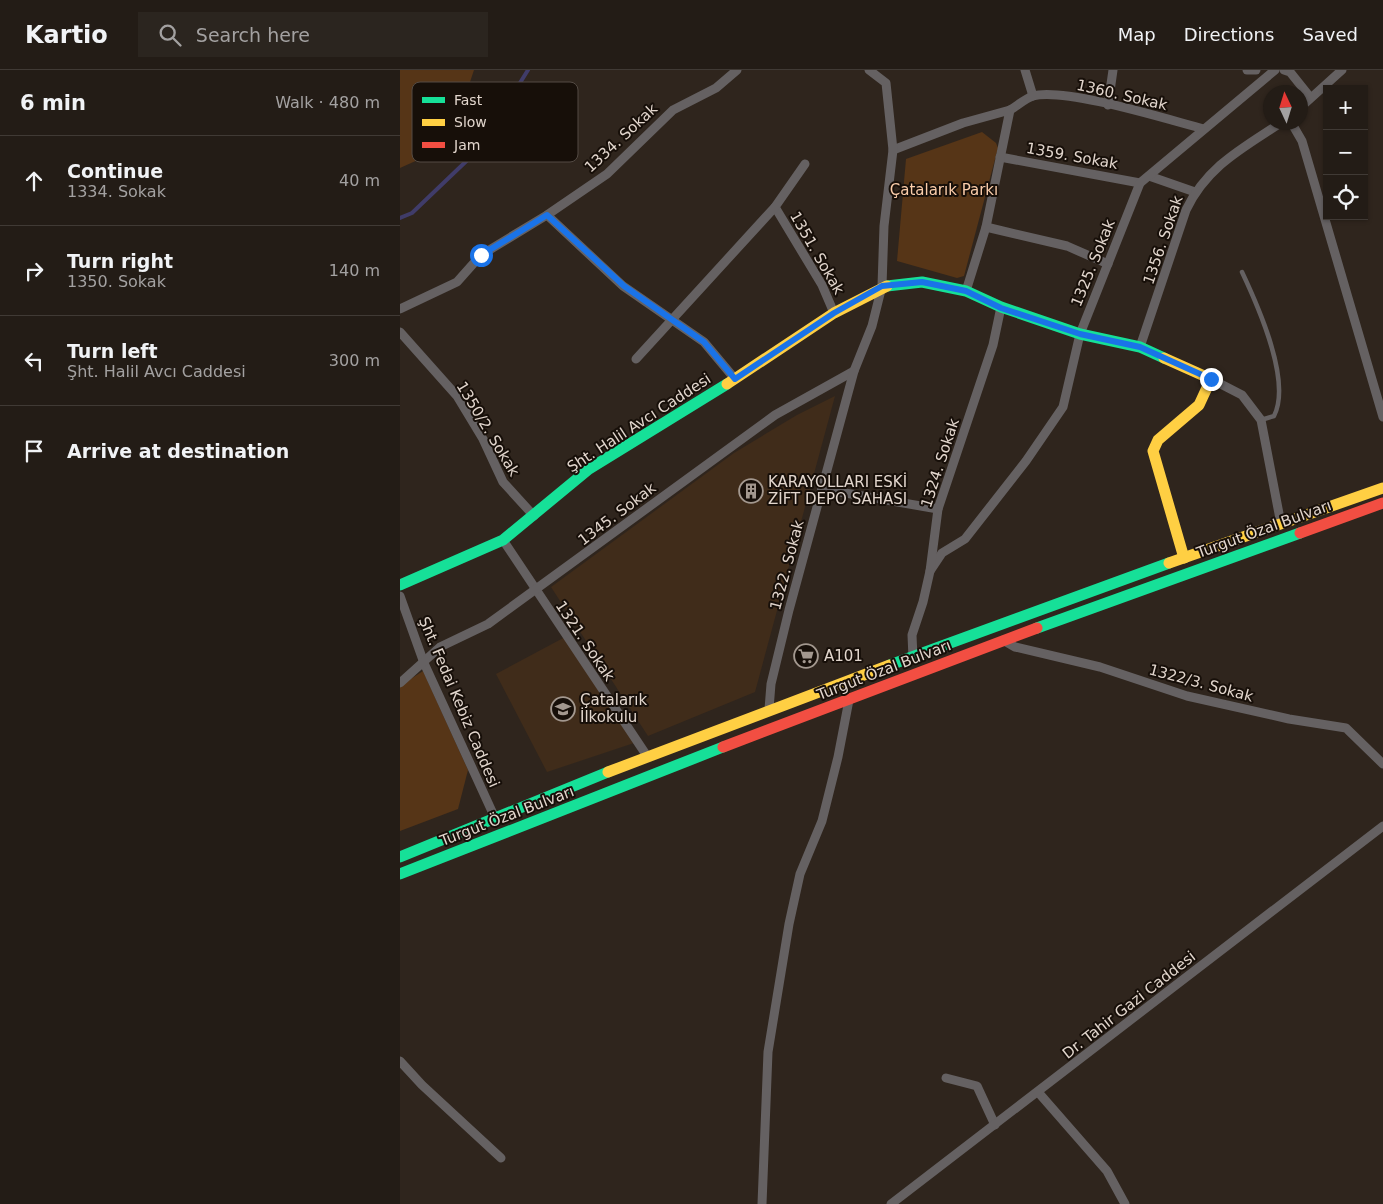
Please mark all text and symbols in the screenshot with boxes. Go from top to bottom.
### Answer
search box [138,12,488,57]
text: Kartio [25,21,108,49]
icon: search [156,21,184,49]
text: Search here [196,24,310,46]
text: Map [1118,24,1156,45]
text: Directions [1184,24,1274,45]
text: Saved [1302,24,1358,45]
street label: 1360. Sokak [1075,76,1169,114]
legend [412,82,578,162]
north arrow [1263,85,1308,130]
map controls [1323,85,1368,220]
button: + [1323,85,1368,130]
text: 6 min [20,91,86,115]
text: Fast [454,92,483,108]
text: Walk · 480 m [275,93,380,112]
street label: 1334. Sokak [581,100,661,176]
text: Slow [454,114,487,130]
button: − [1323,130,1368,175]
text: Jam [453,137,480,153]
street label: 1359. Sokak [1025,139,1120,173]
text: Continue [67,160,163,182]
icon: ahead [20,167,48,195]
text: 40 m [339,171,380,190]
button: locate [1323,175,1368,220]
park label: Çatalarık Parkı [890,181,998,199]
text: 1334. Sokak [67,182,166,201]
street label: 1356. Sokak [1139,193,1187,287]
street label: 1351. Sokak [786,208,848,298]
street label: 1325. Sokak [1067,216,1119,309]
route start [470,244,493,267]
text: Turn right [67,250,173,272]
icon: right [20,257,48,285]
text: 140 m [329,261,380,280]
text: 1350. Sokak [67,272,166,291]
text: Turn left [67,340,158,362]
icon: left [20,347,48,375]
text: 300 m [329,351,380,370]
text: Şht. Halil Avcı Caddesi [67,362,246,381]
route end [1200,368,1223,391]
street label: Şht. Halil Avcı Caddesi [564,370,714,476]
street label: 1350/2. Sokak [453,378,524,480]
street label: 1324. Sokak [917,416,963,510]
icon: arrive [20,437,48,465]
text: Arrive at destination [67,440,289,462]
place label: KARAYOLLARI ESKİ ZİFT DEPO SAHASI [768,472,907,508]
building icon: KARAYOLLARI ESKİ ZİFT DEPO SAHASI [738,478,764,504]
street label: 1345. Sokak [575,479,660,549]
street label: Turgut Özal Bulvarı [1193,495,1334,562]
street label: 1322. Sokak [766,518,808,612]
street label: 1321. Sokak [552,598,619,685]
street label: Şht. Fedai Kebiz Caddesi [415,614,503,790]
street label: Turgut Özal Bulvarı [813,635,954,704]
supermarket icon: A101 [793,643,819,669]
place label: A101 [824,647,863,665]
street label: 1322/3. Sokak [1147,660,1255,706]
place label: Çatalarık İlkokulu [580,691,647,726]
school or university icon: Çatalarık İlkokulu [550,696,576,722]
street label: Turgut Özal Bulvarı [436,781,577,850]
street label: Dr. Tahir Gazi Caddesi [1059,947,1199,1063]

